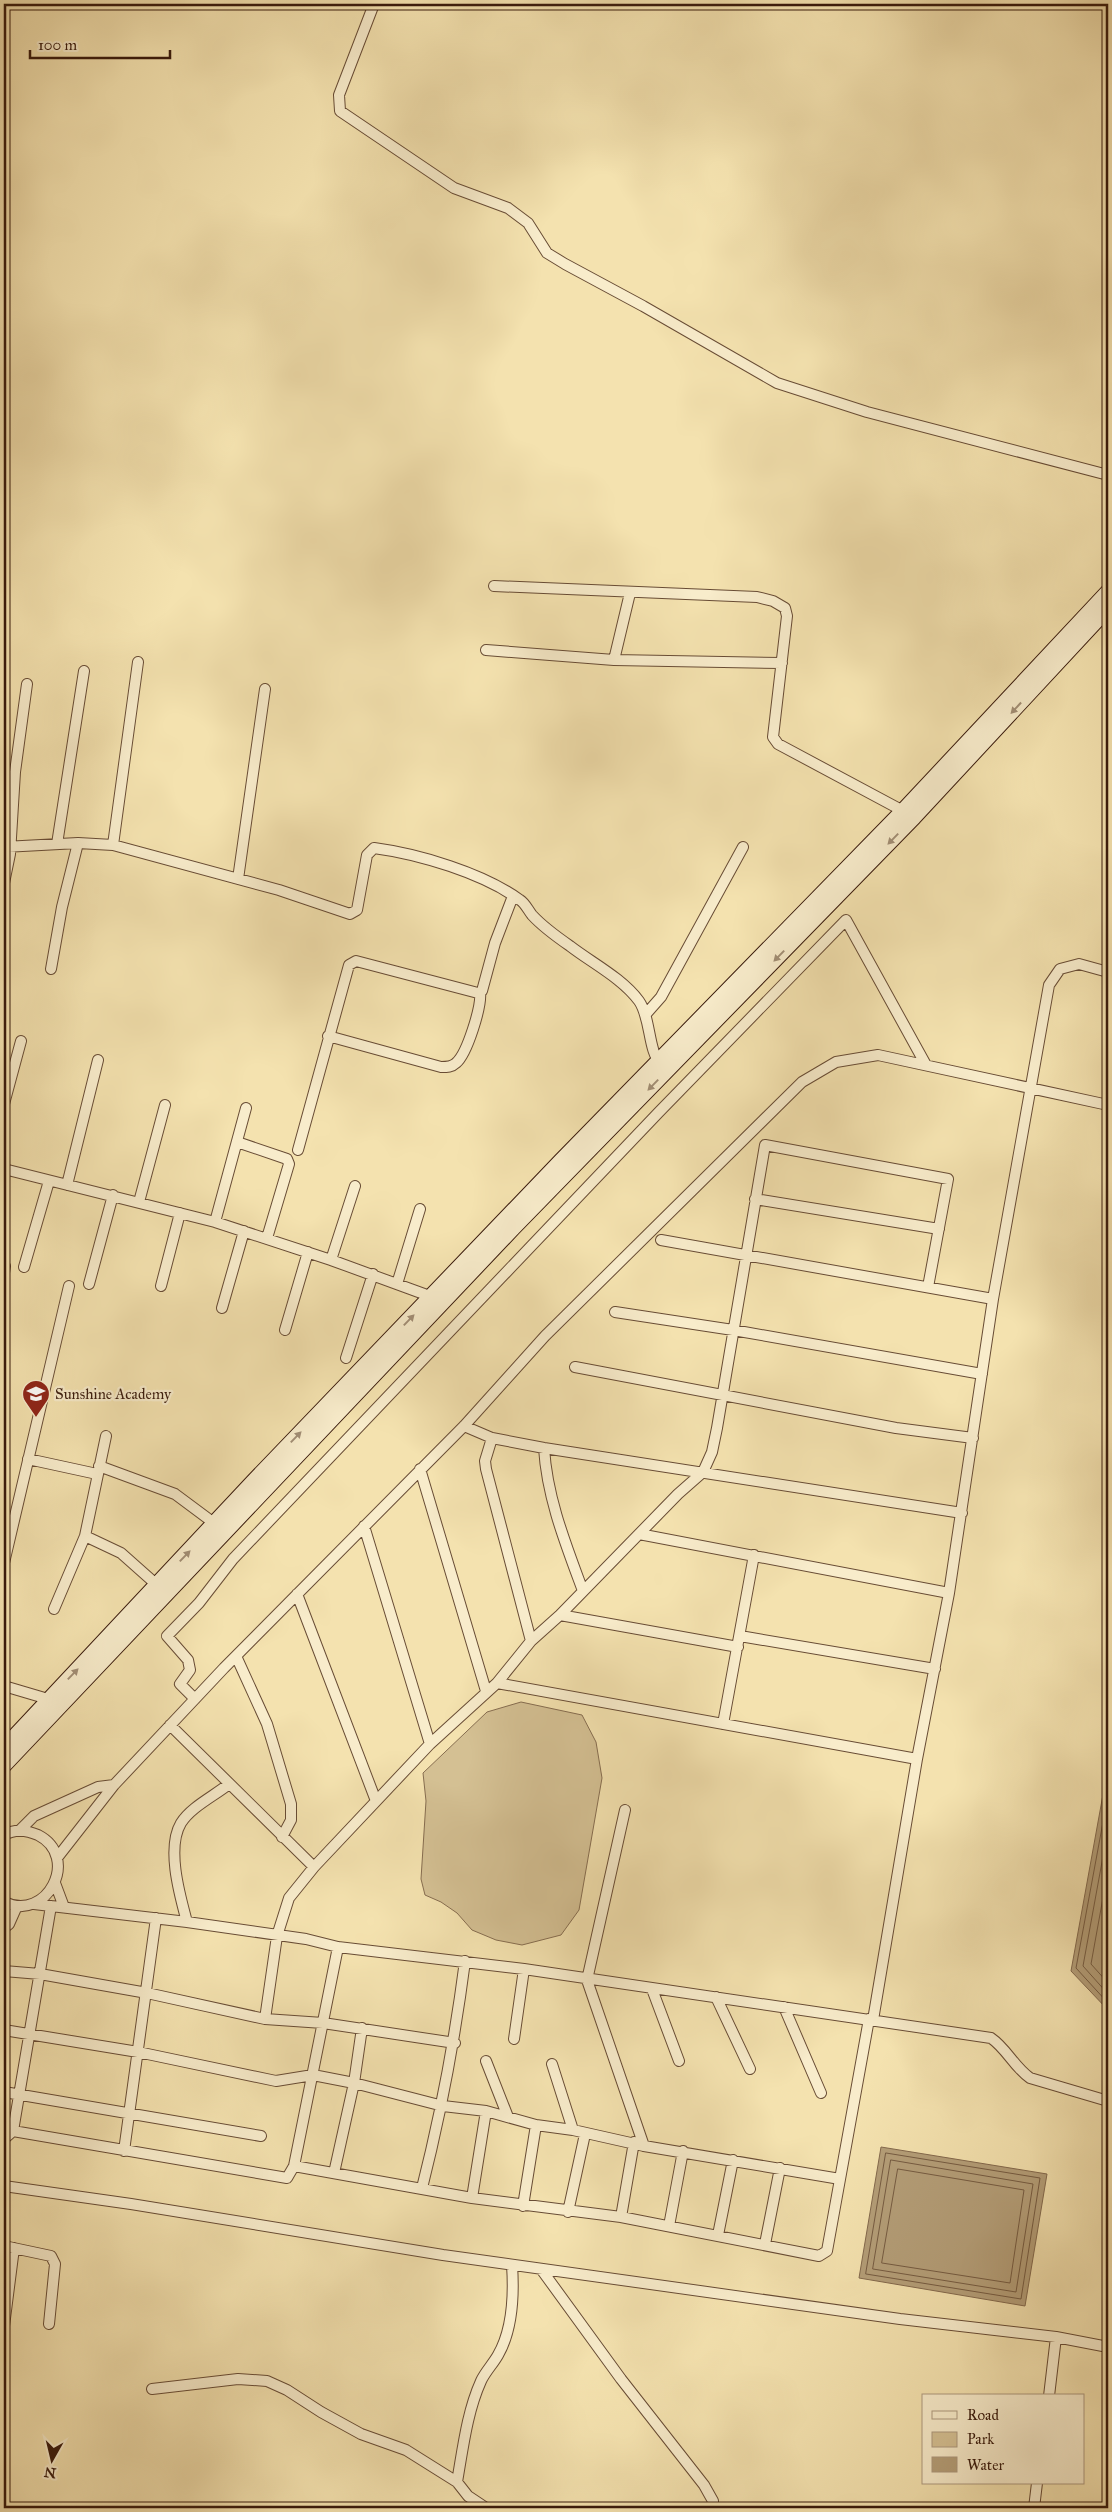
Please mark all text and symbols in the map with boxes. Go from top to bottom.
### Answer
scale bar [30,28,170,60]
text: 100 m [38,36,78,54]
one-way arrow [1010,702,1021,714]
one-way arrow [887,833,899,845]
one-way arrow [774,950,786,962]
one-way arrow [648,1078,660,1090]
one-way arrow [402,1315,414,1327]
school or university icon: Sunshine Academy [21,1379,51,1418]
place label: Sunshine Academy [55,1385,172,1403]
one-way arrow [290,1432,302,1444]
one-way arrow [179,1550,191,1562]
one-way arrow [67,1668,79,1680]
legend [922,2394,1084,2484]
text: Road [967,2406,999,2424]
text: Park [967,2430,994,2448]
north arrow [28,2434,78,2484]
text: Water [967,2456,1004,2474]
text: N [43,2463,57,2482]

